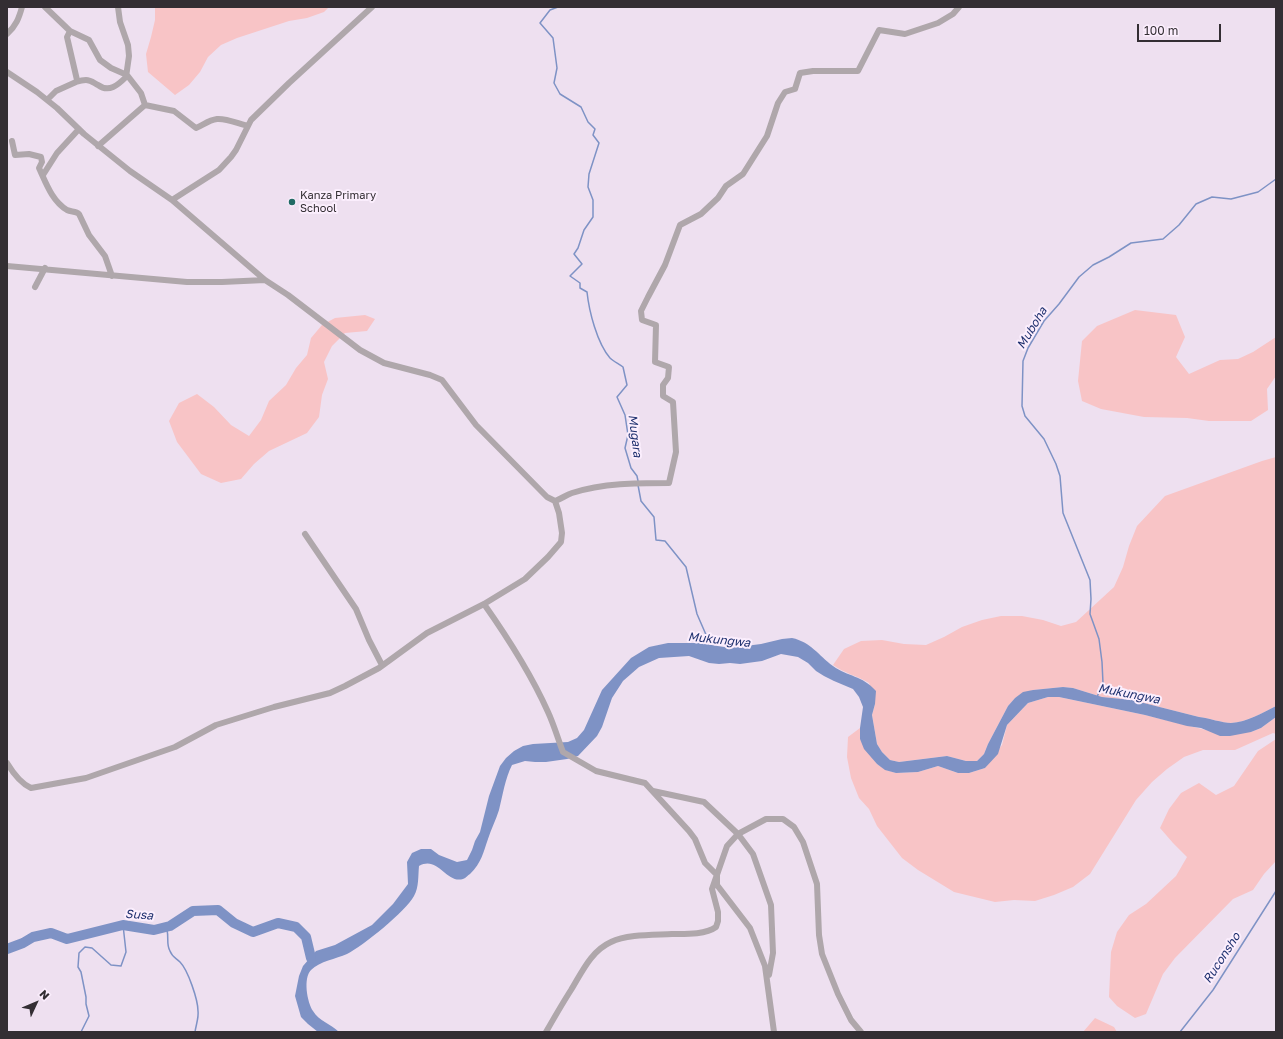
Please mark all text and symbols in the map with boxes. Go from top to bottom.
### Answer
scale bar [1139,16,1223,42]
text: 100 m [1144,23,1178,38]
place label: Kanza Primary School [300,189,376,215]
marker: Kanza Primary School [287,197,297,207]
water label: Muboha [1014,304,1050,352]
water label: Mugara [625,414,645,458]
water label: Mukungwa [687,630,751,650]
water label: Mukungwa [1097,681,1161,707]
water label: Susa [124,907,154,923]
water label: Ruconsho [1200,930,1244,986]
north arrow [16,983,56,1023]
text: N [37,987,53,1002]

